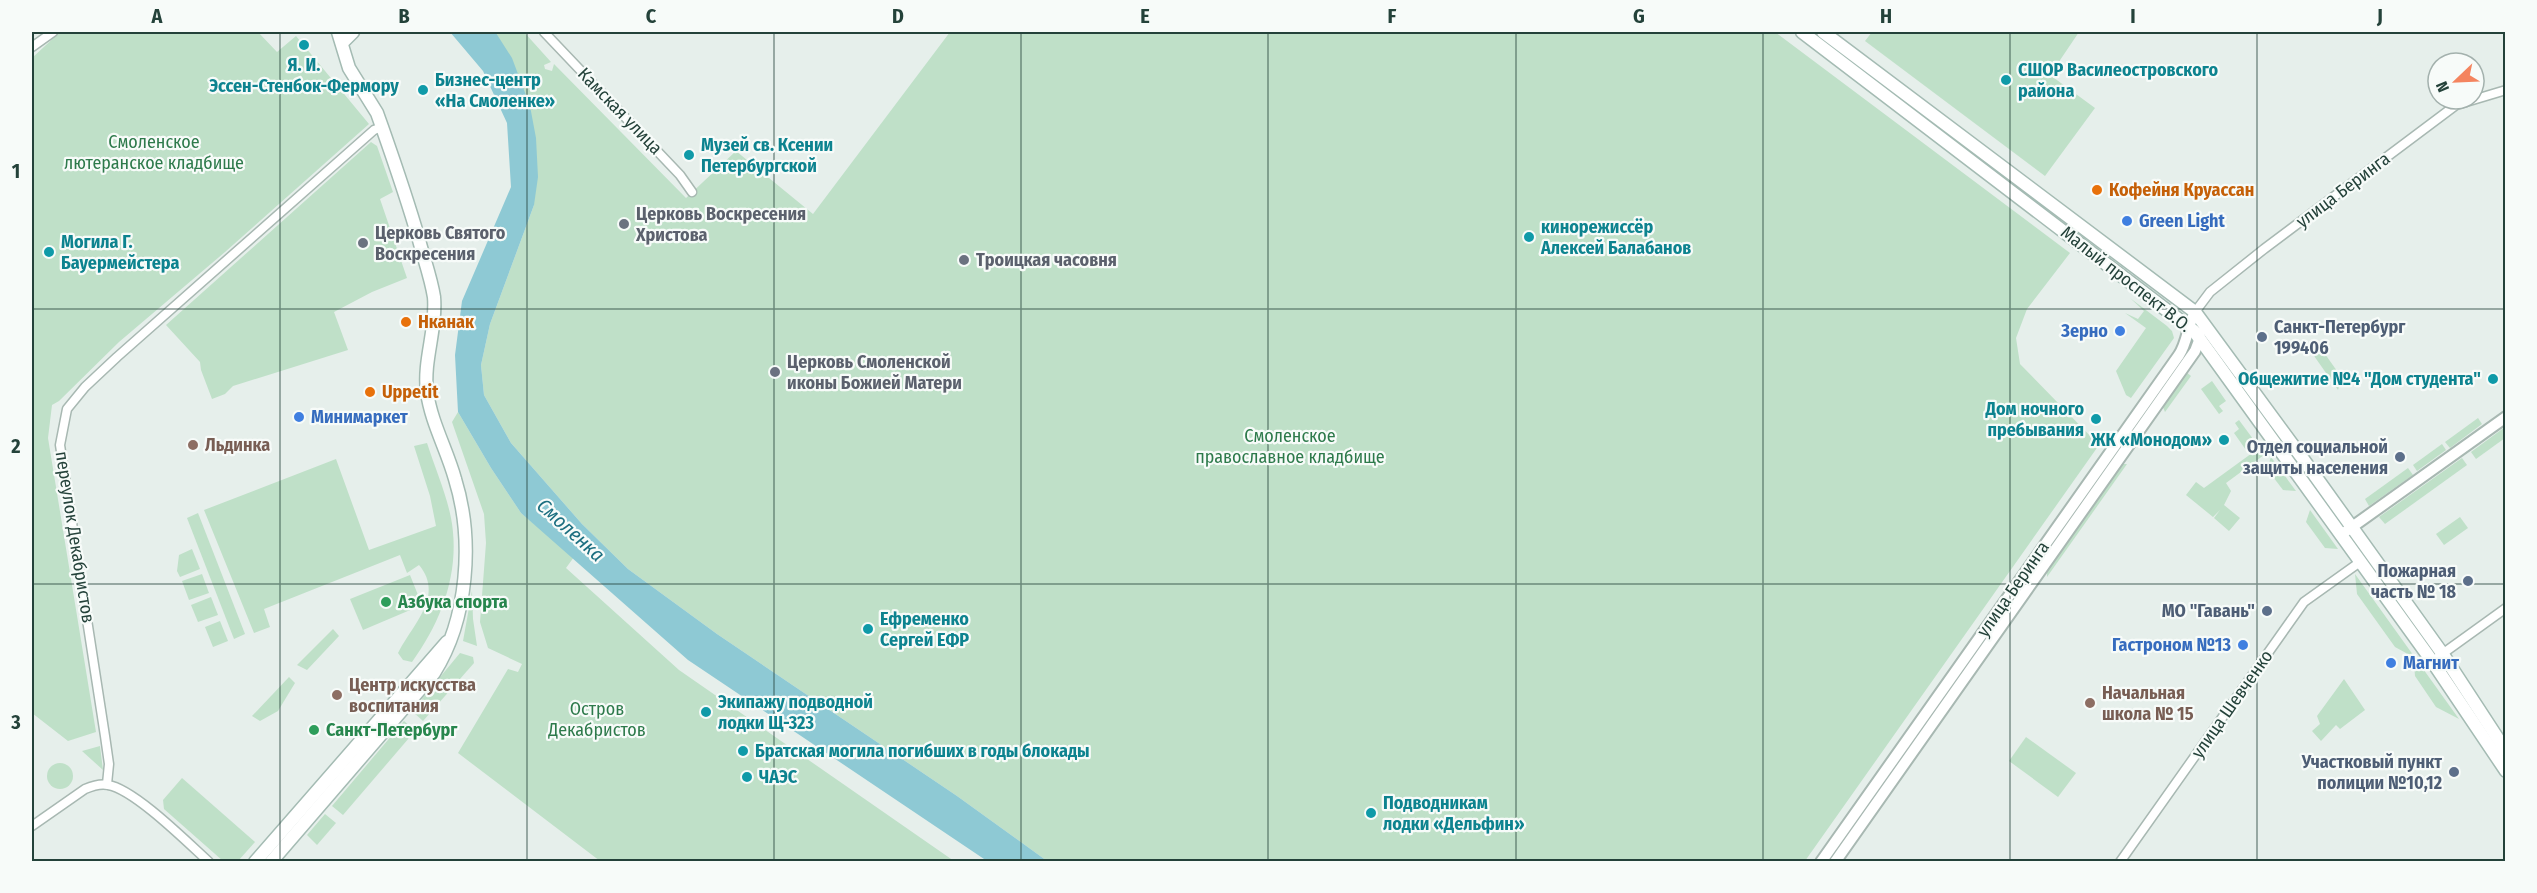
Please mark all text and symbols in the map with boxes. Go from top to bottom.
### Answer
text: A [151,4,164,28]
text: B [398,4,410,28]
text: C [646,4,657,28]
text: D [892,4,904,28]
text: E [1140,4,1150,28]
text: F [1388,4,1397,28]
text: G [1633,4,1645,28]
text: H [1880,4,1892,28]
text: I [2130,4,2136,28]
text: J [2376,4,2383,28]
marker: Я. И. Эссен-Стенбок-Фермору [297,38,311,52]
north arrow [2426,51,2486,111]
place label: Я. И. Эссен-Стенбок-Фермору [209,54,399,97]
place label: СШОР Василеостровского района [2018,59,2218,102]
street label: Камская улица [573,63,667,159]
place label: Бизнес-центр «На Смоленке» [435,69,555,112]
marker: СШОР Василеостровского района [1999,73,2013,87]
text: N [2432,79,2453,95]
marker: Бизнес-центр «На Смоленке» [416,83,430,97]
park label: Смоленское лютеранское кладбище [64,131,244,174]
place label: Музей св. Ксении Петербургской [701,134,833,177]
marker: Музей св. Ксении Петербургской [682,148,696,162]
street label: улица Беринга [2292,148,2394,232]
text: 1 [12,159,20,183]
place label: Кофейня Круассан [2109,179,2254,201]
marker: Кофейня Круассан [2090,183,2104,197]
place label: Церковь Воскресения Христова [635,203,806,246]
place label: Green Light [2139,210,2226,232]
marker: Green Light [2120,214,2134,228]
place label: кинорежиссёр Алексей Балабанов [1540,216,1691,259]
marker: Церковь Воскресения Христова [617,217,631,231]
street label: Малый проспект В.О. [2056,221,2196,337]
place label: Церковь Святого Воскресения [375,222,506,265]
marker: кинорежиссёр Алексей Балабанов [1522,230,1536,244]
place label: Могила Г. Бауермейстера [61,231,179,274]
marker: Церковь Святого Воскресения [356,236,370,250]
marker: Могила Г. Бауермейстера [42,245,56,259]
place label: Троицкая часовня [976,249,1117,271]
marker: Троицкая часовня [957,253,971,267]
place label: Нканак [418,311,475,333]
marker: Нканак [399,315,413,329]
place label: Санкт-Петербург 199406 [2274,316,2406,359]
place label: Зерно [2060,320,2108,342]
marker: Зерно [2113,324,2127,338]
marker: Санкт-Петербург 199406 [2255,330,2269,344]
place label: Церковь Смоленской иконы Божией Матери [787,351,962,394]
marker: Церковь Смоленской иконы Божией Матери [768,365,782,379]
place label: Общежитие №4 "Дом студента" [2238,368,2481,390]
marker: Общежитие №4 "Дом студента" [2486,372,2500,386]
place label: Uppetit [382,381,439,403]
marker: Uppetit [363,385,377,399]
place label: Дом ночного пребывания [1985,398,2084,441]
place label: Минимаркет [311,406,408,428]
marker: Минимаркет [292,410,306,424]
marker: Дом ночного пребывания [2089,412,2103,426]
park label: Смоленское православное кладбище [1195,425,1385,468]
place label: ЖК «Монодом» [2090,429,2212,451]
marker: ЖК «Монодом» [2217,433,2231,447]
text: 2 [10,434,21,458]
place label: Льдинка [205,434,270,456]
place label: Отдел социальной защиты населения [2243,436,2388,479]
marker: Льдинка [186,438,200,452]
street label: переулок Декабристов [51,450,99,624]
marker: Отдел социальной защиты населения [2393,450,2407,464]
water label: Смоленка [532,493,610,567]
street label: улица Беринга [1972,537,2054,641]
place label: Пожарная часть № 18 [2371,560,2456,603]
marker: Пожарная часть № 18 [2461,574,2475,588]
place label: Азбука спорта [397,591,508,613]
marker: Азбука спорта [379,595,393,609]
place label: МО "Гавань" [2162,600,2255,622]
marker: МО "Гавань" [2260,604,2274,618]
place label: Ефременко Сергей ЕФР [880,608,969,651]
marker: Ефременко Сергей ЕФР [861,622,875,636]
place label: Гастроном №13 [2112,634,2231,656]
marker: Гастроном №13 [2236,638,2250,652]
street label: улица Шевченко [2187,646,2277,762]
place label: Магнит [2403,652,2459,674]
marker: Магнит [2384,656,2398,670]
place label: Центр искусства воспитания [349,674,476,717]
place label: Начальная школа № 15 [2102,682,2194,725]
marker: Центр искусства воспитания [330,688,344,702]
place label: Экипажу подводной лодки Щ-323 [718,691,873,734]
marker: Начальная школа № 15 [2083,696,2097,710]
park label: Остров Декабристов [547,698,646,741]
marker: Экипажу подводной лодки Щ-323 [699,705,713,719]
text: 3 [10,710,21,734]
place label: Санкт-Петербург [326,719,458,741]
marker: Санкт-Петербург [307,723,321,737]
place label: Братская могила погибших в годы блокады [755,740,1090,762]
marker: Братская могила погибших в годы блокады [736,744,750,758]
place label: Участковый пункт полиции №10,12 [2301,751,2442,794]
marker: Участковый пункт полиции №10,12 [2447,765,2461,779]
place label: ЧАЭС [759,766,798,788]
marker: ЧАЭС [740,770,754,784]
place label: Подводникам лодки «Дельфин» [1383,792,1525,835]
marker: Подводникам лодки «Дельфин» [1364,806,1378,820]

